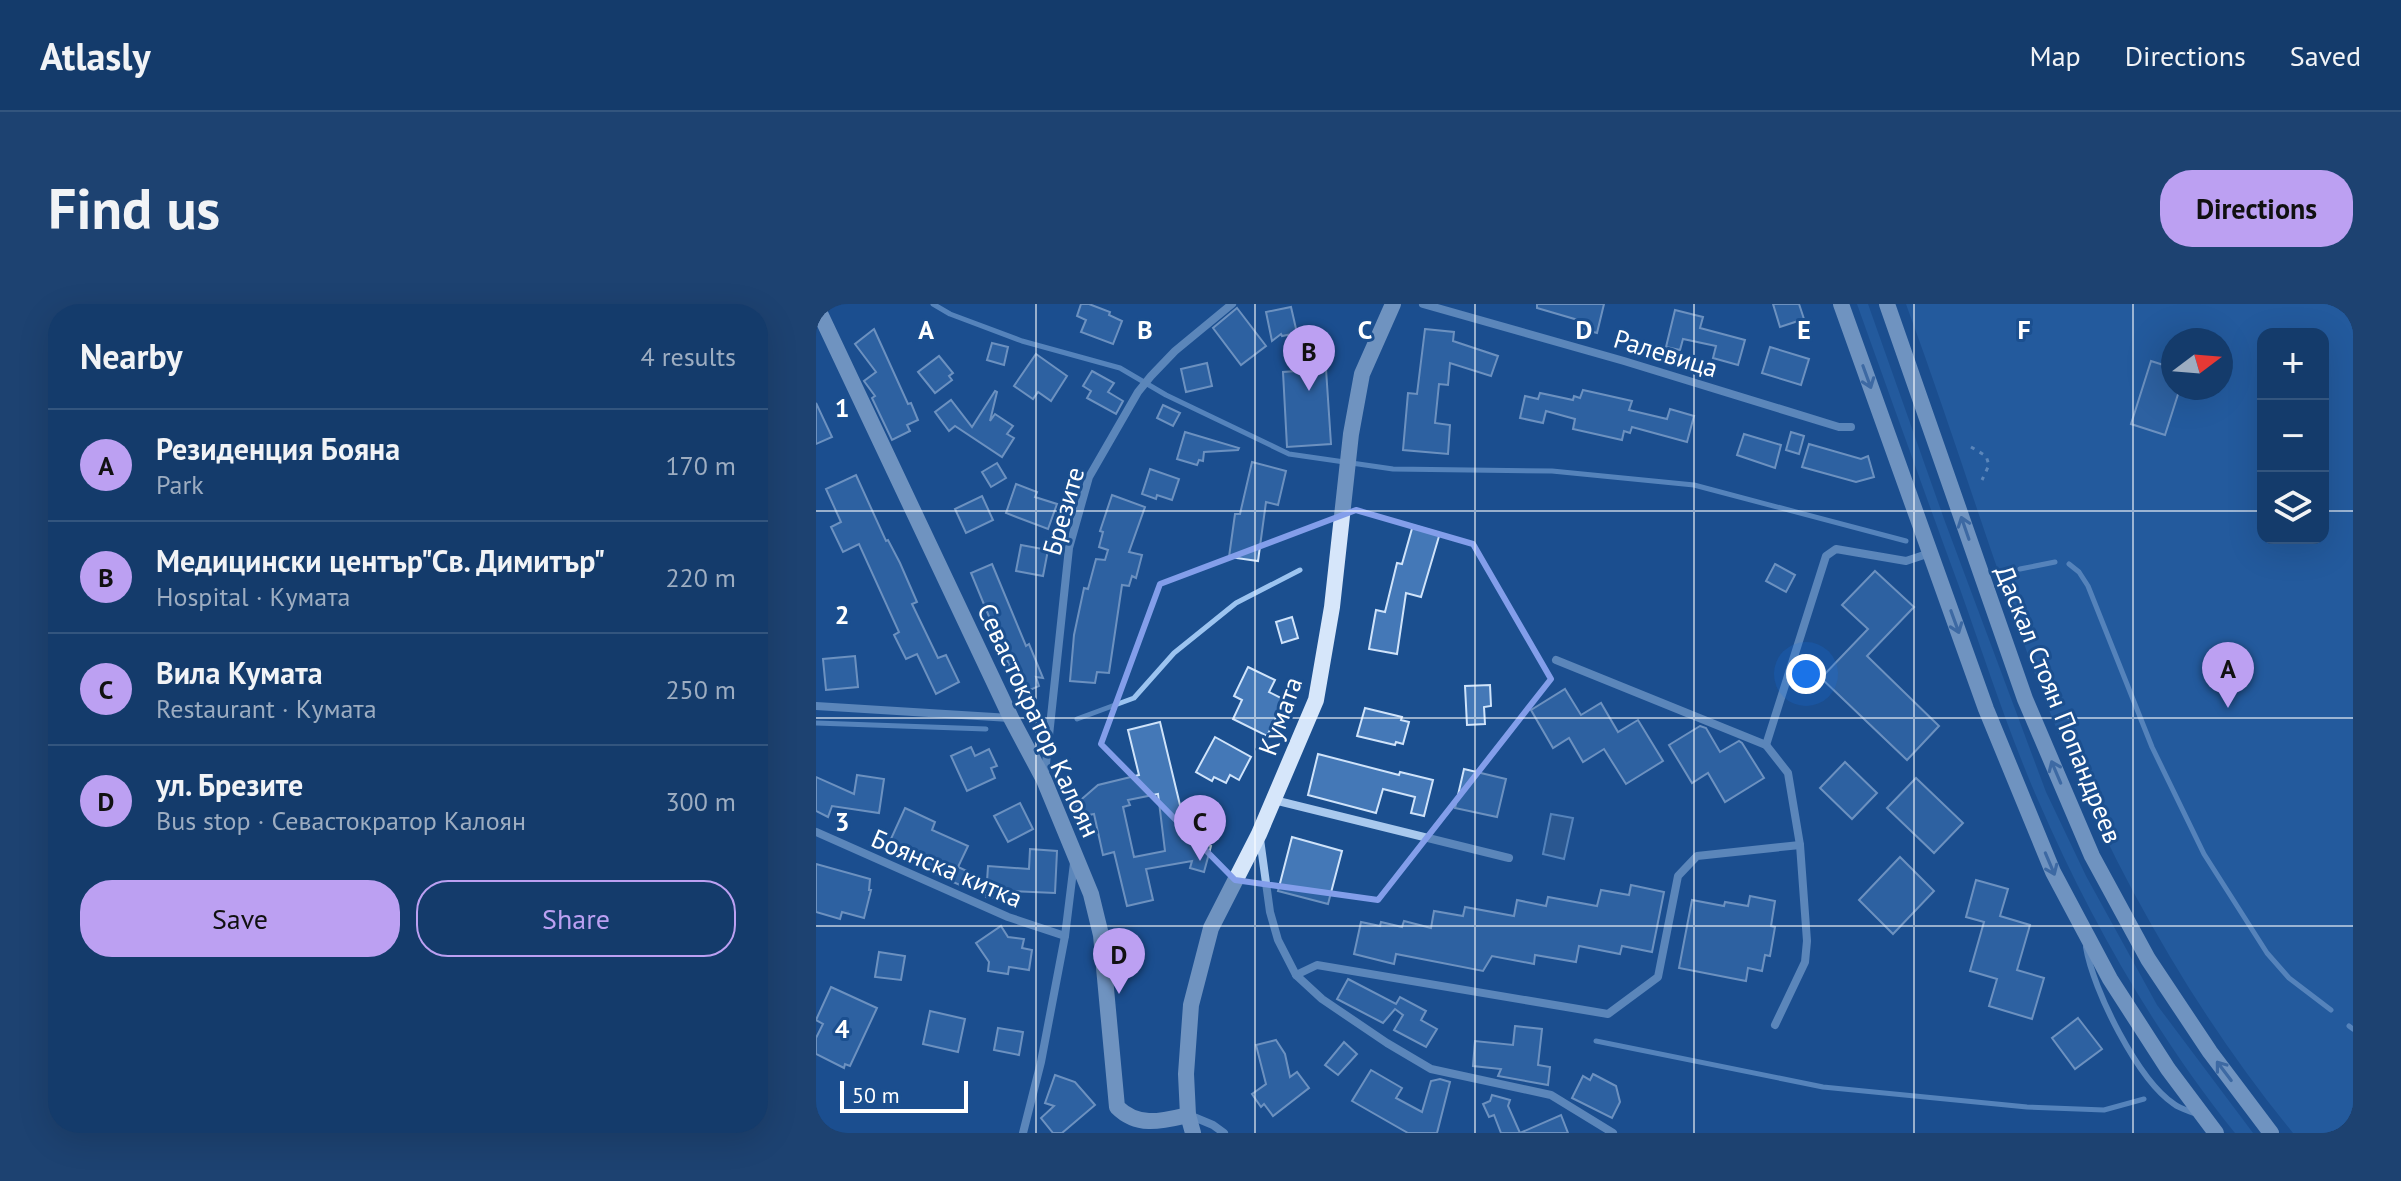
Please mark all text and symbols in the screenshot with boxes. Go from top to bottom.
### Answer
text: Atlasly [40,31,151,80]
text: Map [2030,37,2081,74]
text: Directions [2125,37,2246,74]
text: Saved [2290,37,2361,74]
button: Directions [2160,170,2353,247]
text: Find us [48,172,220,244]
text: A [918,313,934,346]
text: B [1137,313,1153,346]
text: C [1358,313,1372,346]
text: D [1576,313,1592,346]
text: E [1797,313,1811,346]
text: F [2017,313,2031,346]
street label: Ралевица [1610,322,1722,384]
pin: B [1283,325,1335,391]
north arrow [2161,328,2233,400]
map controls [2257,328,2329,544]
button: + [2257,328,2329,400]
text: Nearby [80,334,182,378]
text: 4 results [641,340,736,373]
one-way arrow [1861,365,1876,390]
text: 1 [835,391,849,424]
button: − [2257,400,2329,472]
text: Резиденция Бояна [156,429,400,468]
text: A [98,449,114,482]
text: 170 m [665,449,736,482]
street label: Брезите [1035,463,1091,559]
text: Park [156,468,204,501]
button: layers [2257,472,2329,544]
one-way arrow [1957,516,1971,541]
text: Медицински център"Св. Димитър" [156,541,605,580]
street label: Даскал Стоян Попандреев [1988,560,2130,848]
text: B [98,561,114,594]
text: 220 m [665,561,736,594]
text: Hospital · Кумата [156,580,350,613]
text: 2 [835,598,849,631]
street label: Севастократор Калоян [970,598,1108,842]
one-way arrow [1949,609,1964,634]
pin: A [2202,642,2254,708]
text: Вила Кумата [156,653,323,692]
your location [1786,654,1826,694]
street label: Кумата [1251,672,1309,760]
text: C [99,673,113,706]
text: 250 m [665,673,736,706]
text: Restaurant · Кумата [156,692,377,725]
one-way arrow [2047,760,2062,785]
text: ул. Брезите [156,765,303,804]
text: D [98,785,114,818]
text: 300 m [665,785,736,818]
pin: C [1174,795,1226,861]
text: Bus stop · Севастократор Калоян [156,804,526,837]
text: 3 [835,805,849,838]
street label: Боянска китка [866,821,1028,915]
one-way arrow [2043,852,2058,876]
button: Save [80,880,400,957]
button: Share [416,880,736,957]
pin: D [1093,928,1145,994]
text: 4 [835,1012,850,1045]
one-way arrow [2215,1060,2232,1082]
scale bar [840,1077,968,1113]
text: 50 m [852,1081,900,1109]

